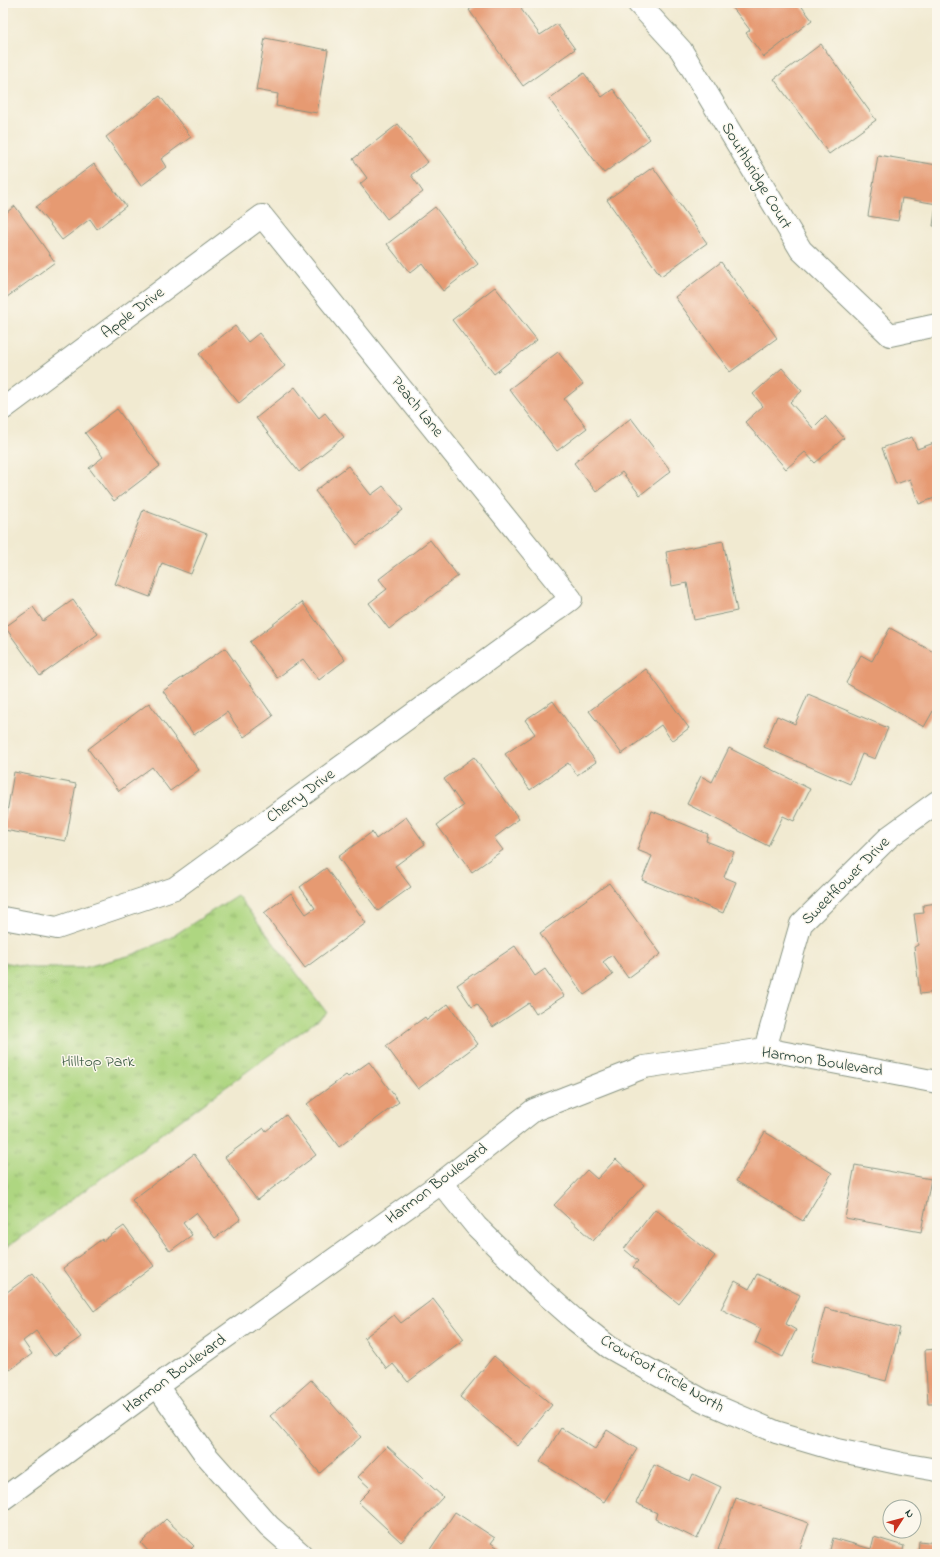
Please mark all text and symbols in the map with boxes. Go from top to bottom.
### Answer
street label: Southbridge Court [715,118,798,235]
street label: Apple Drive [96,281,170,345]
street label: Peach Lane [385,371,450,443]
street label: Cherry Drive [262,762,341,829]
street label: Sweetflower Drive [796,831,896,931]
street label: Harmon Boulevard [760,1041,884,1083]
park label: Hilltop Park [62,1050,135,1074]
street label: Harmon Boulevard [381,1138,493,1230]
street label: Harmon Boulevard [118,1328,232,1420]
street label: Crowfoot Circle North [596,1329,728,1419]
north arrow [882,1499,922,1539]
text: N [901,1506,918,1521]

